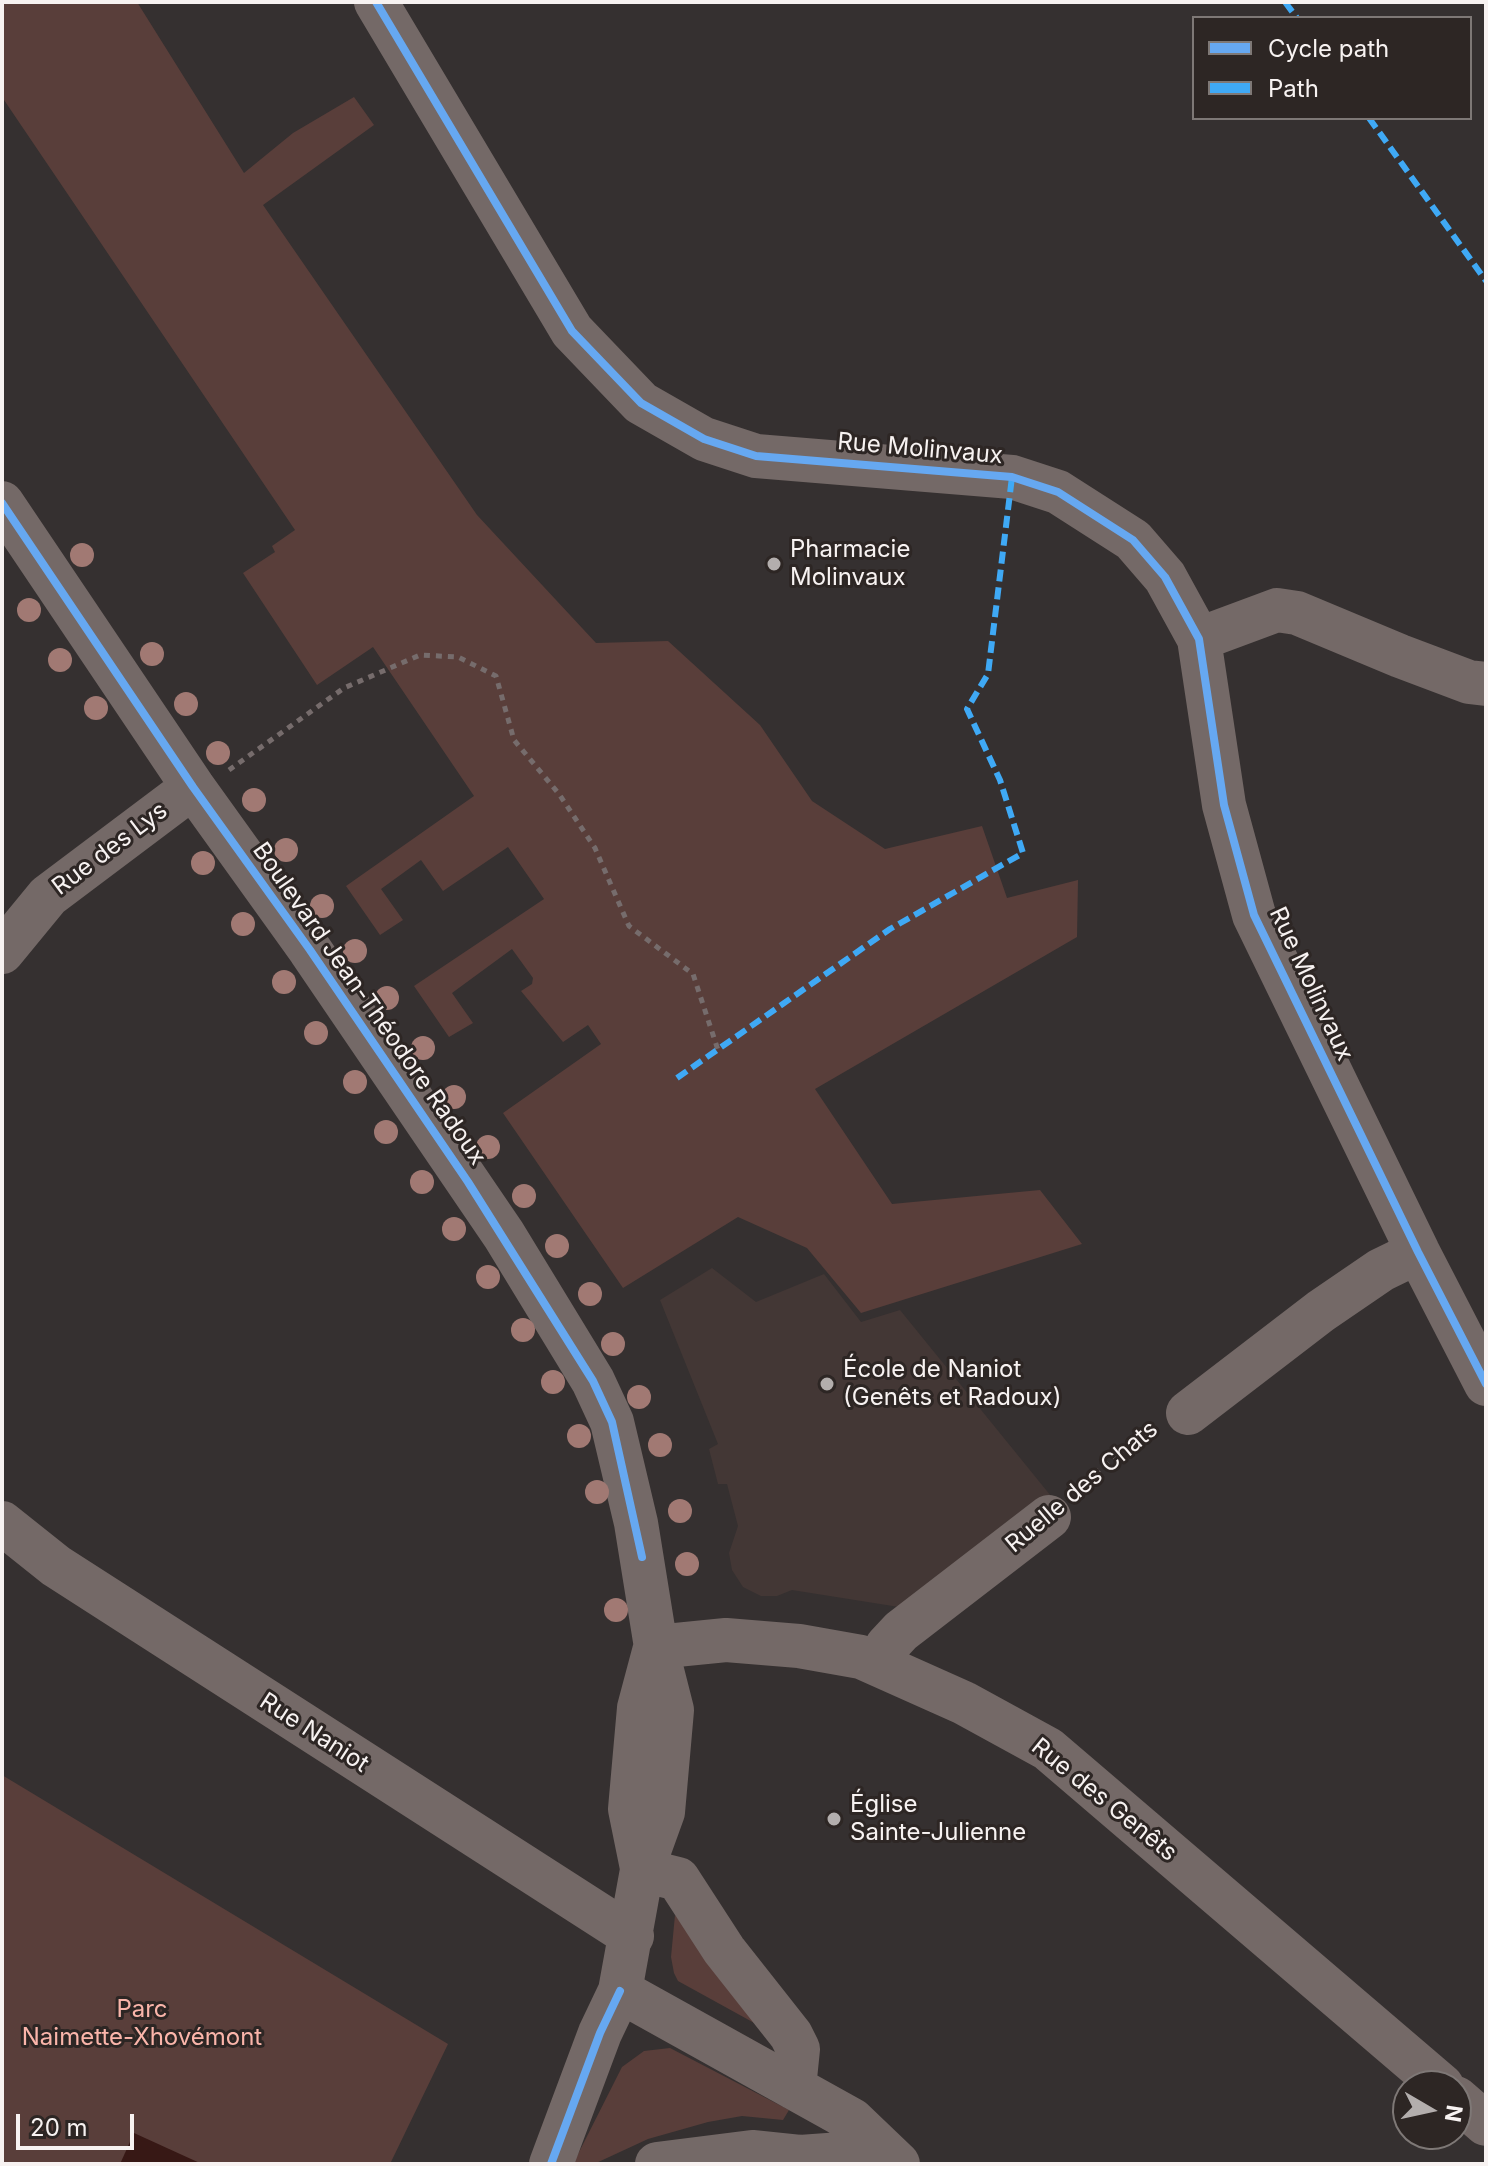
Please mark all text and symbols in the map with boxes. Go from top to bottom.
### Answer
legend [1192,16,1472,120]
text: Cycle path [1268,34,1389,63]
text: Path [1268,74,1319,103]
street label: Rue Molinvaux [836,427,1004,471]
place label: Pharmacie Molinvaux [790,536,910,592]
marker: Pharmacie Molinvaux [765,555,783,573]
street label: Rue des Lys [47,796,173,902]
street label: Boulevard Jean-Théodore Radoux [246,837,492,1171]
street label: Rue Molinvaux [1263,903,1359,1065]
place label: École de Naniot (Genêts et Radoux) [843,1356,1061,1412]
marker: École de Naniot (Genêts et Radoux) [818,1375,836,1393]
street label: Ruelle des Chats [1000,1415,1164,1559]
street label: Rue Naniot [254,1687,374,1779]
street label: Rue des Genêts [1025,1733,1183,1867]
place label: Église Sainte-Julienne [850,1791,1026,1847]
marker: Église Sainte-Julienne [825,1810,843,1828]
park label: Parc Naimette-Xhovémont [22,1996,262,2052]
north arrow [1392,2070,1472,2150]
scale bar [20,2098,138,2148]
text: N [1440,2103,1468,2124]
text: 20 m [30,2113,88,2142]

